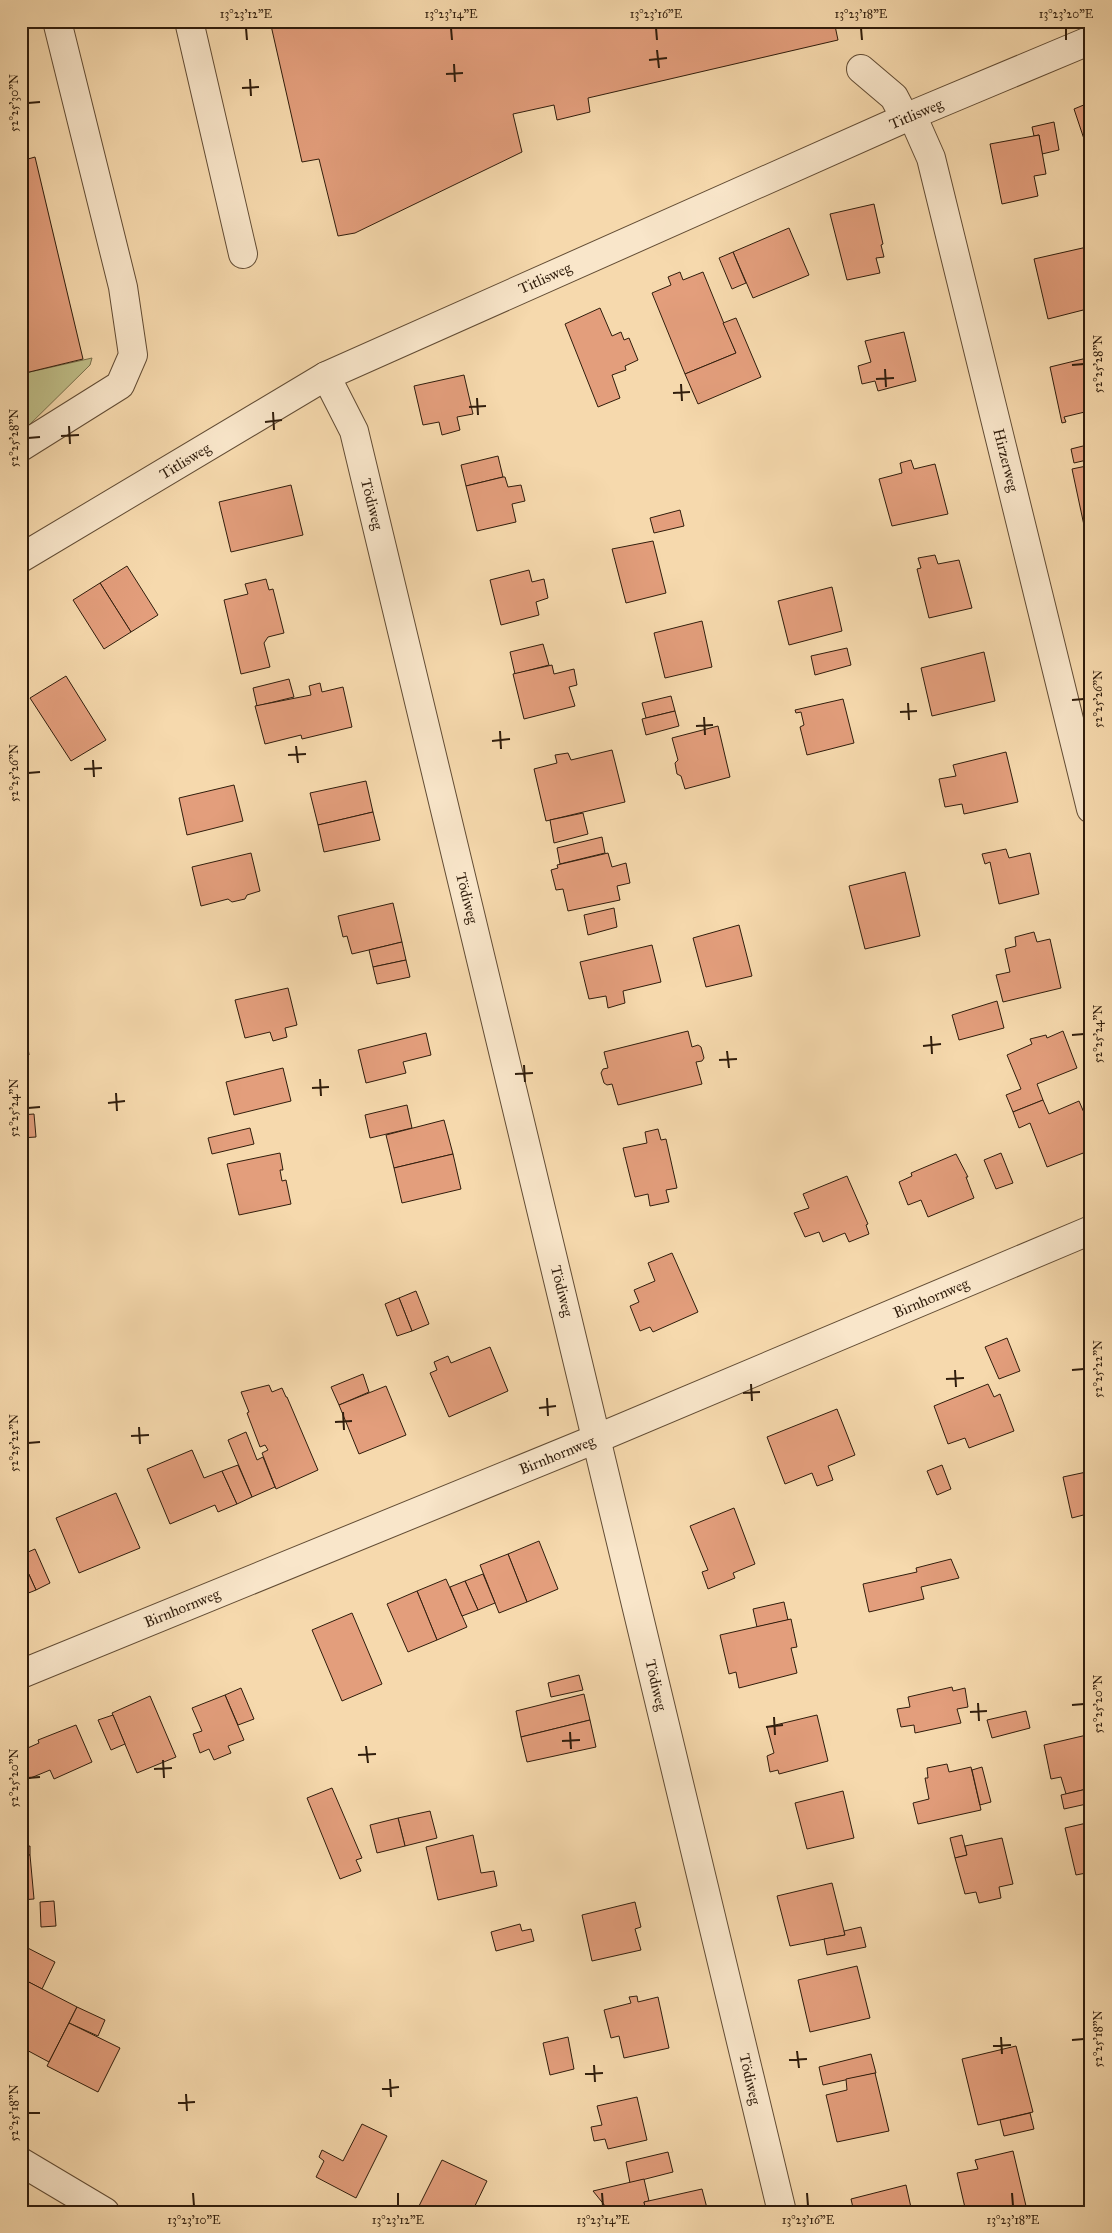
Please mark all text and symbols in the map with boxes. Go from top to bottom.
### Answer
text: 13°23'12"E [220,7,273,21]
text: 13°23'14"E [424,7,478,21]
text: 13°23'16"E [630,7,683,21]
text: 13°23'18"E [835,7,888,21]
text: 13°23'20"E [1039,7,1094,21]
text: 52°25'30"N [7,74,21,132]
street label: Titlisweg [887,94,946,133]
street label: Titlisweg [516,258,575,298]
text: 52°25'28"N [1091,335,1105,393]
text: 52°25'28"N [7,409,21,467]
street label: Hirzerweg [989,426,1023,494]
street label: Titlisweg [156,438,215,483]
street label: Tödiweg [357,477,387,532]
text: 52°25'26"N [1091,670,1105,728]
text: 52°25'26"N [7,744,21,802]
street label: Tödiweg [452,871,482,926]
text: 52°25'24"N [1091,1005,1105,1063]
text: 52°25'24"N [7,1079,21,1137]
street label: Tödiweg [547,1264,577,1319]
street label: Birnhornweg [891,1274,972,1322]
text: 52°25'22"N [1091,1340,1105,1398]
text: 52°25'22"N [7,1414,21,1472]
street label: Birnhornweg [516,1431,598,1478]
street label: Birnhornweg [141,1584,223,1631]
street label: Tödiweg [641,1658,671,1713]
text: 52°25'20"N [1091,1675,1105,1733]
text: 52°25'20"N [7,1749,21,1807]
text: 52°25'18"N [1091,2010,1105,2068]
street label: Tödiweg [735,2052,765,2107]
text: 52°25'18"N [7,2084,21,2142]
text: 13°23'10"E [167,2213,221,2227]
text: 13°23'12"E [372,2213,425,2227]
text: 13°23'14"E [576,2213,630,2227]
text: 13°23'16"E [782,2213,835,2227]
text: 13°23'18"E [987,2213,1040,2227]

